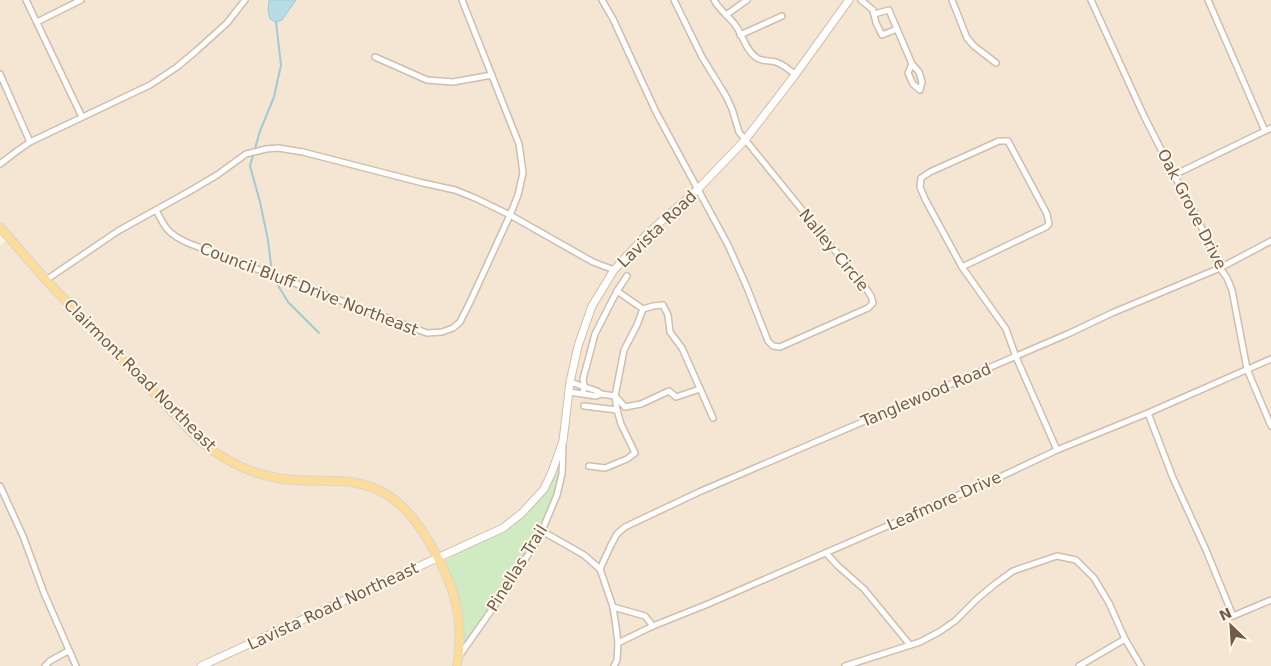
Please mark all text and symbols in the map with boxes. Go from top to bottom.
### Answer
street label: Oak Grove Drive [1154,146,1230,272]
street label: Lavista Road [614,187,700,271]
street label: Nalley Circle [795,205,873,295]
street label: Council Bluff Drive Northeast [197,238,421,340]
street label: Clairmont Road Northeast [60,295,220,455]
street label: Tanglewood Road [857,359,994,431]
street label: Leafmore Drive [884,467,1004,535]
street label: Pinellas Trail [483,521,551,615]
street label: Lavista Road Northeast [245,558,421,654]
north arrow [1206,601,1256,651]
text: N [1217,604,1234,624]

